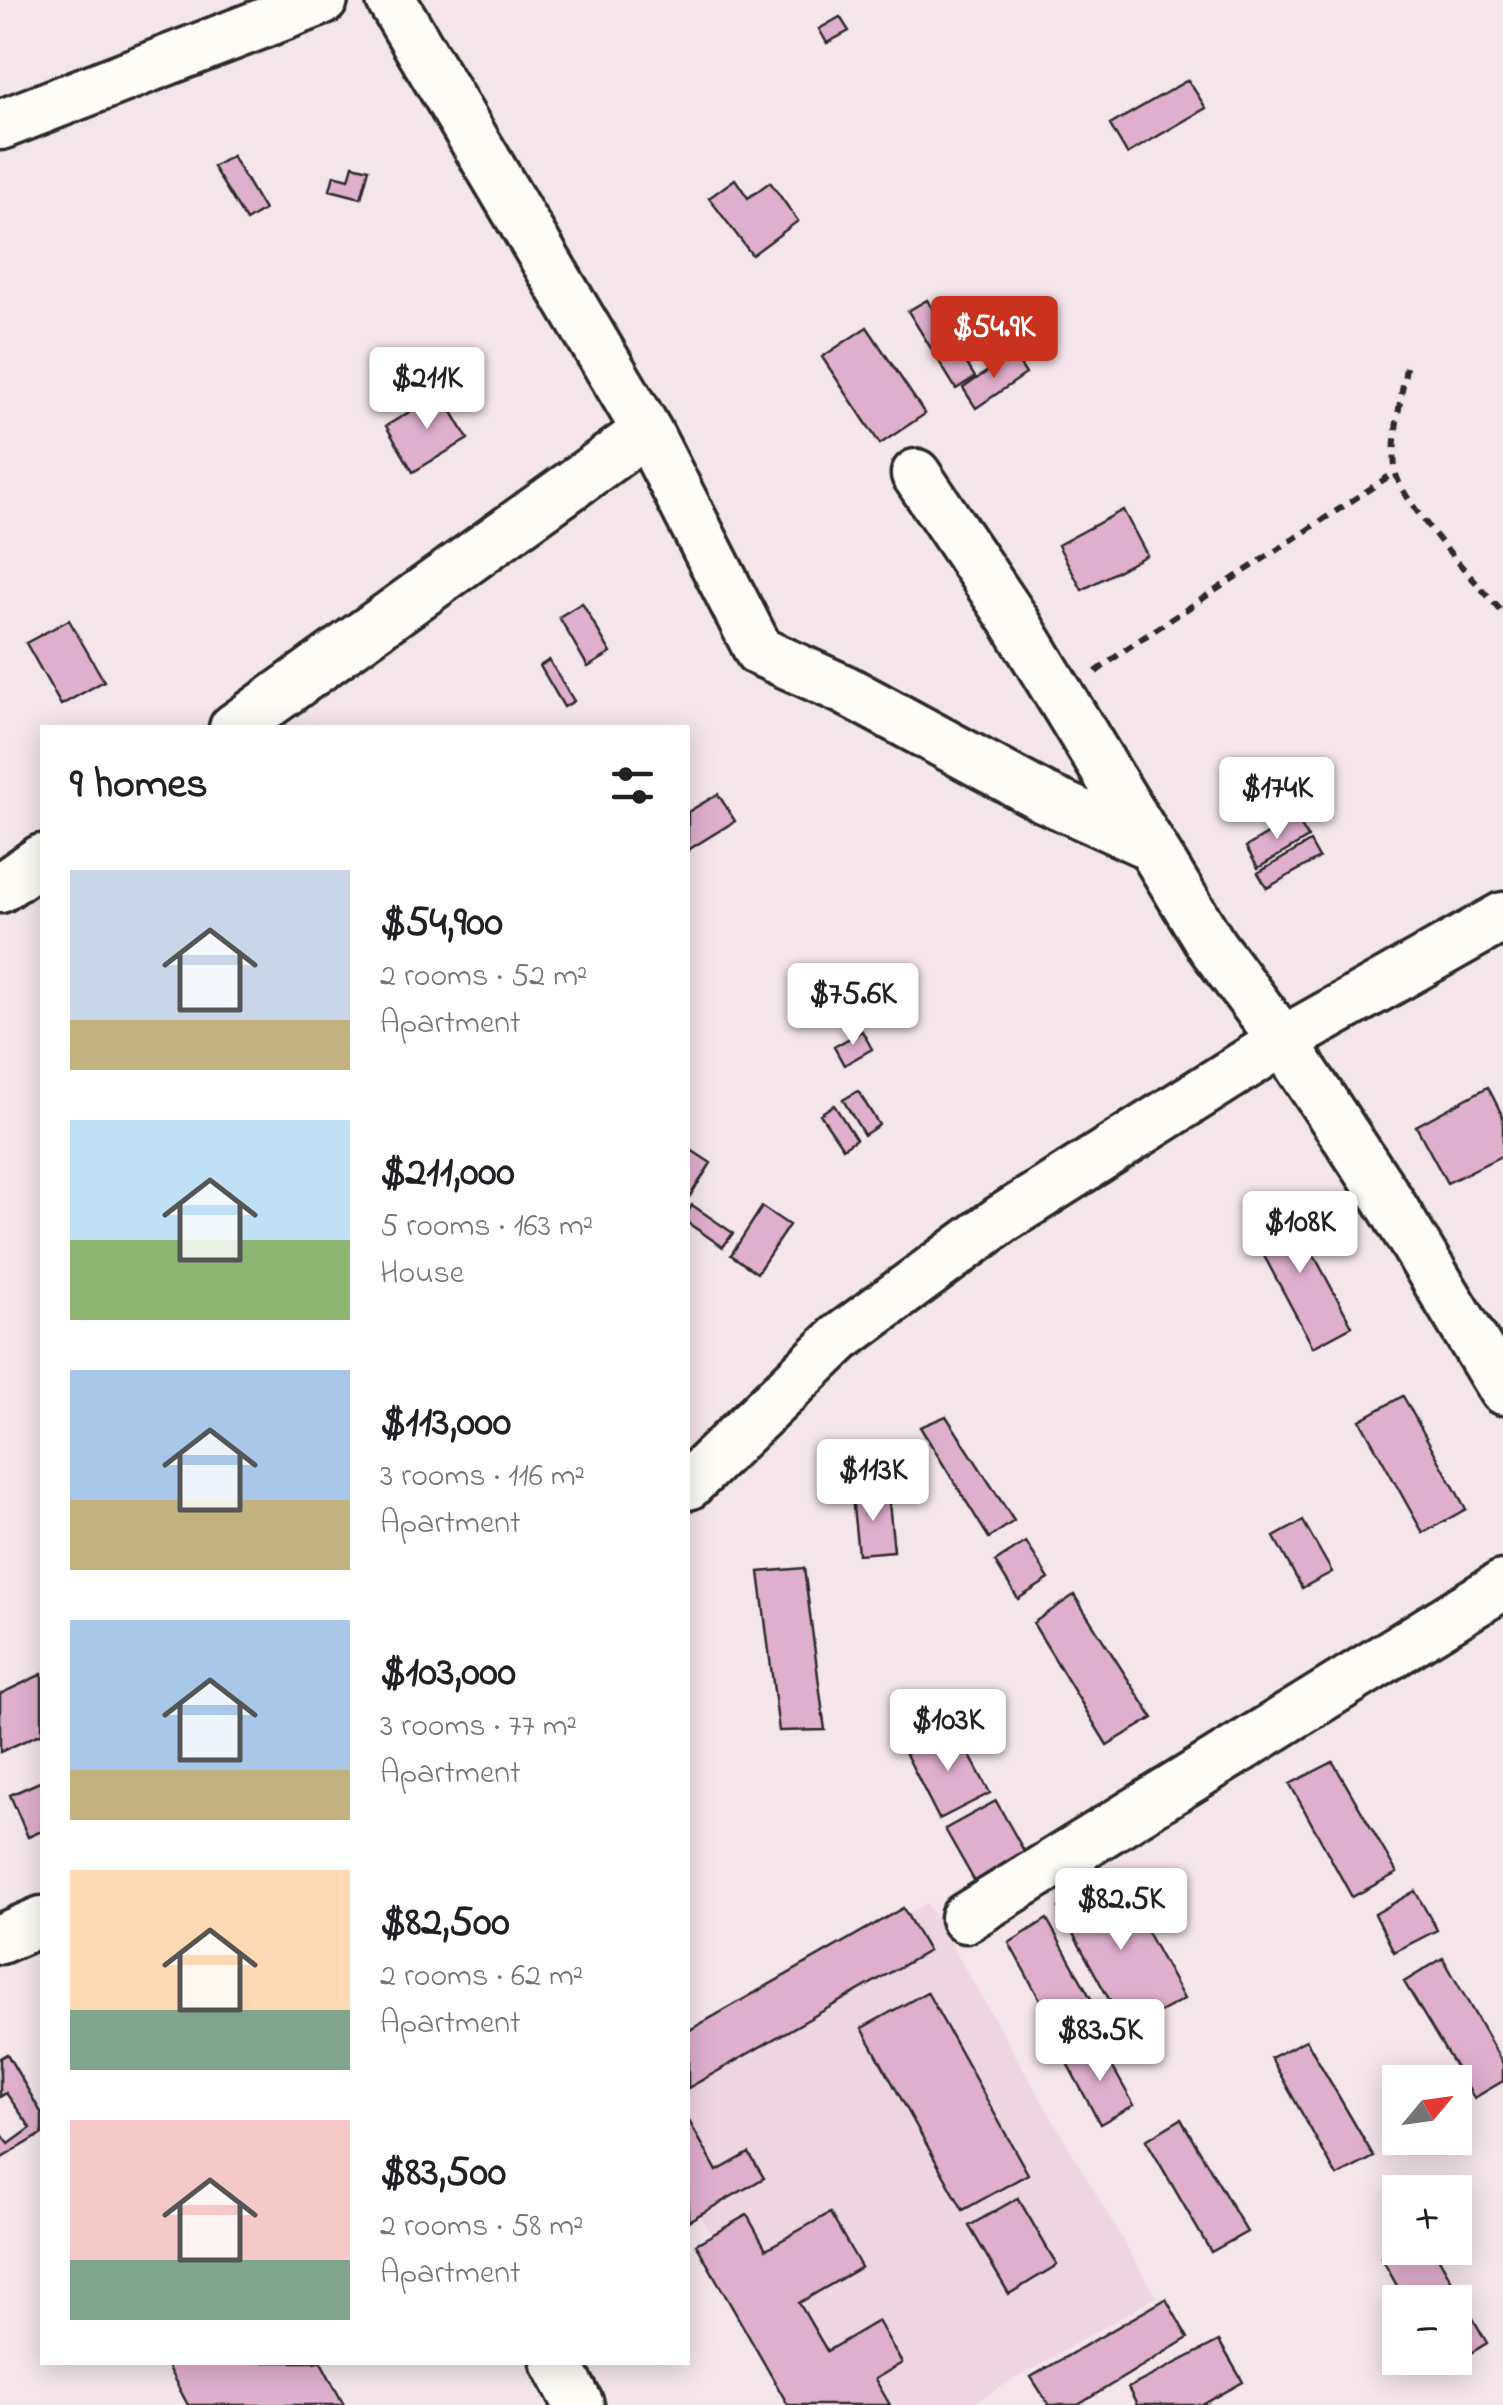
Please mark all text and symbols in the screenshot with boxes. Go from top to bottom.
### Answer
pin: $54.9K [913,296,1075,381]
text: $54.9K [953,305,1035,352]
pin: $211K [357,347,497,432]
text: $211K [391,356,463,403]
text: 9 homes [70,755,208,816]
pin: $174K [1207,757,1347,842]
icon: filters [605,758,660,813]
text: $174K [1241,766,1313,813]
text: $54,900 [380,893,503,954]
icon: home [150,910,270,1030]
text: 2 rooms · 52 m² [380,954,588,1001]
pin: $75.6K [772,963,934,1048]
text: $75.6K [810,972,896,1019]
text: Apartment [380,1001,521,1048]
text: $211,000 [380,1143,515,1204]
icon: home [150,1160,270,1280]
pin: $108K [1230,1191,1370,1276]
text: $108K [1265,1200,1335,1247]
text: 5 rooms · 163 m² [380,1204,593,1251]
text: House [380,1251,464,1298]
text: $113,000 [380,1393,511,1454]
icon: home [150,1410,270,1530]
pin: $113K [803,1439,943,1524]
text: $113K [839,1448,907,1495]
text: 3 rooms · 116 m² [380,1454,585,1501]
text: Apartment [380,1501,521,1548]
text: $103,000 [380,1643,516,1704]
icon: home [150,1660,270,1780]
pin: $103K [878,1689,1018,1774]
text: $103K [912,1698,984,1745]
text: 3 rooms · 77 m² [380,1704,577,1751]
text: Apartment [380,1751,521,1798]
pin: $82.5K [1040,1868,1202,1953]
text: $82.5K [1077,1877,1165,1924]
text: $82,500 [380,1893,510,1954]
icon: home [150,1910,270,2030]
text: 2 rooms · 62 m² [380,1954,583,2001]
pin: $83.5K [1019,1999,1181,2084]
text: Apartment [380,2001,521,2048]
text: $83.5K [1058,2008,1142,2055]
north arrow [1382,2065,1472,2155]
map controls [1382,2065,1472,2375]
text: $83,500 [380,2143,506,2204]
icon: home [150,2160,270,2280]
button: + [1382,2175,1472,2265]
text: 2 rooms · 58 m² [380,2204,584,2251]
text: Apartment [380,2251,521,2298]
button: − [1382,2285,1472,2375]

